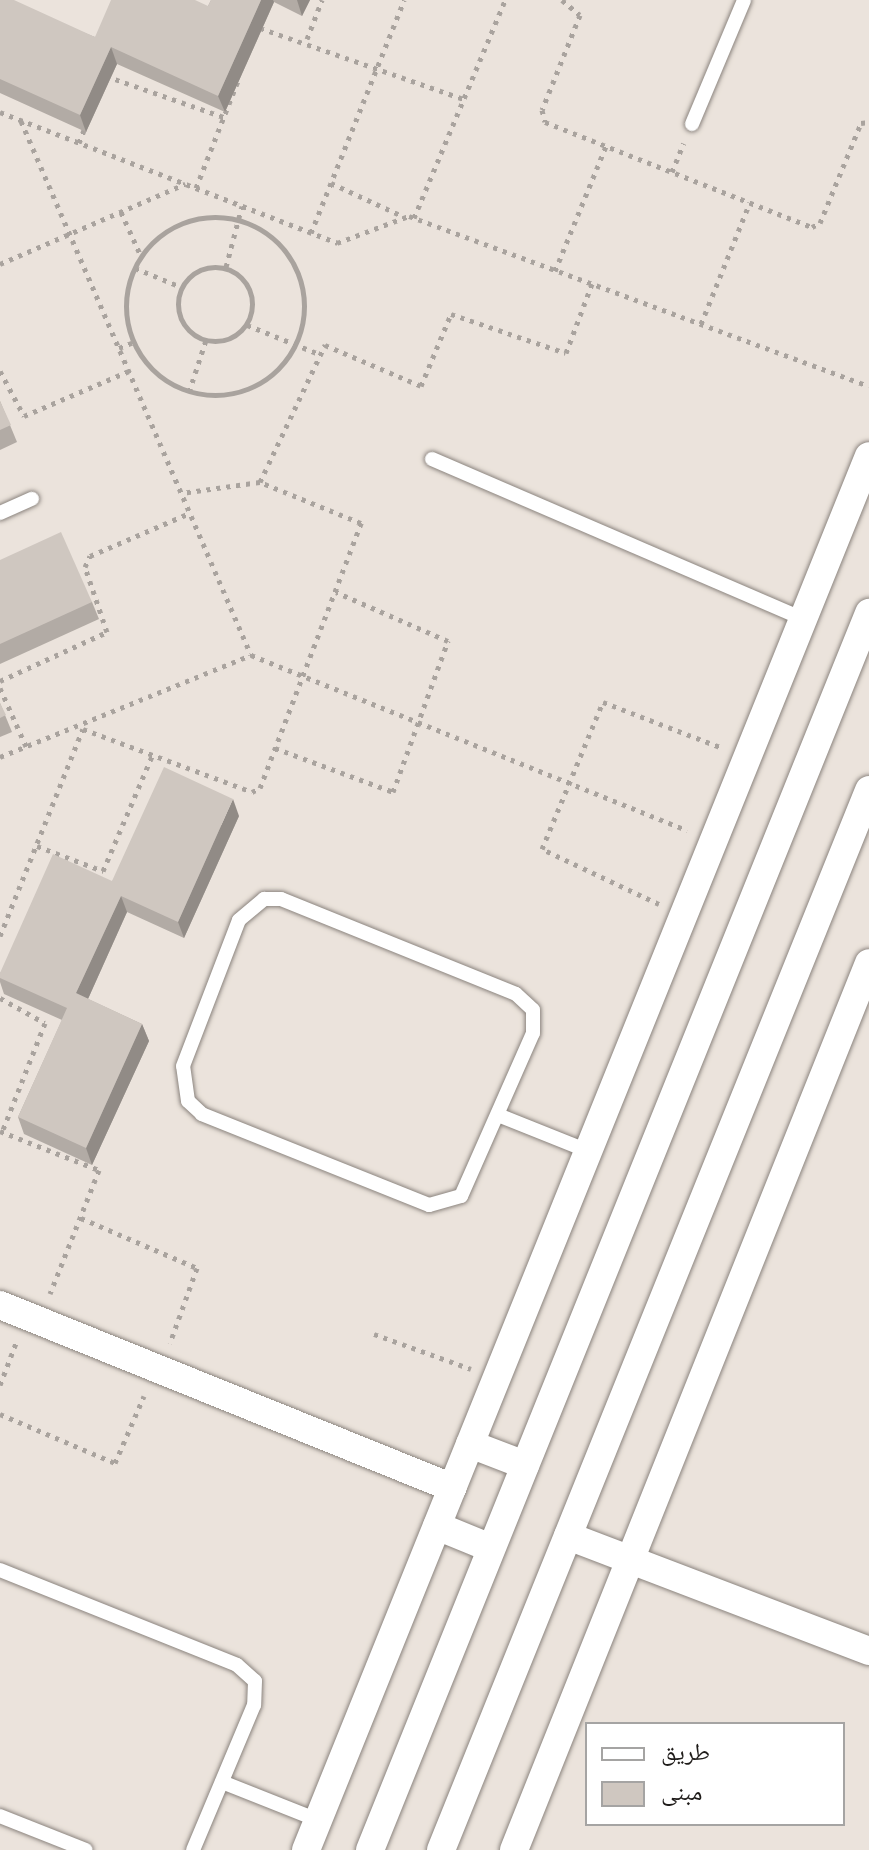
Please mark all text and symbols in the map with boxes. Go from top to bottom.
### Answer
legend [585,1722,845,1826]
text: طريق [661,1734,710,1767]
text: مبنى [661,1774,702,1807]

